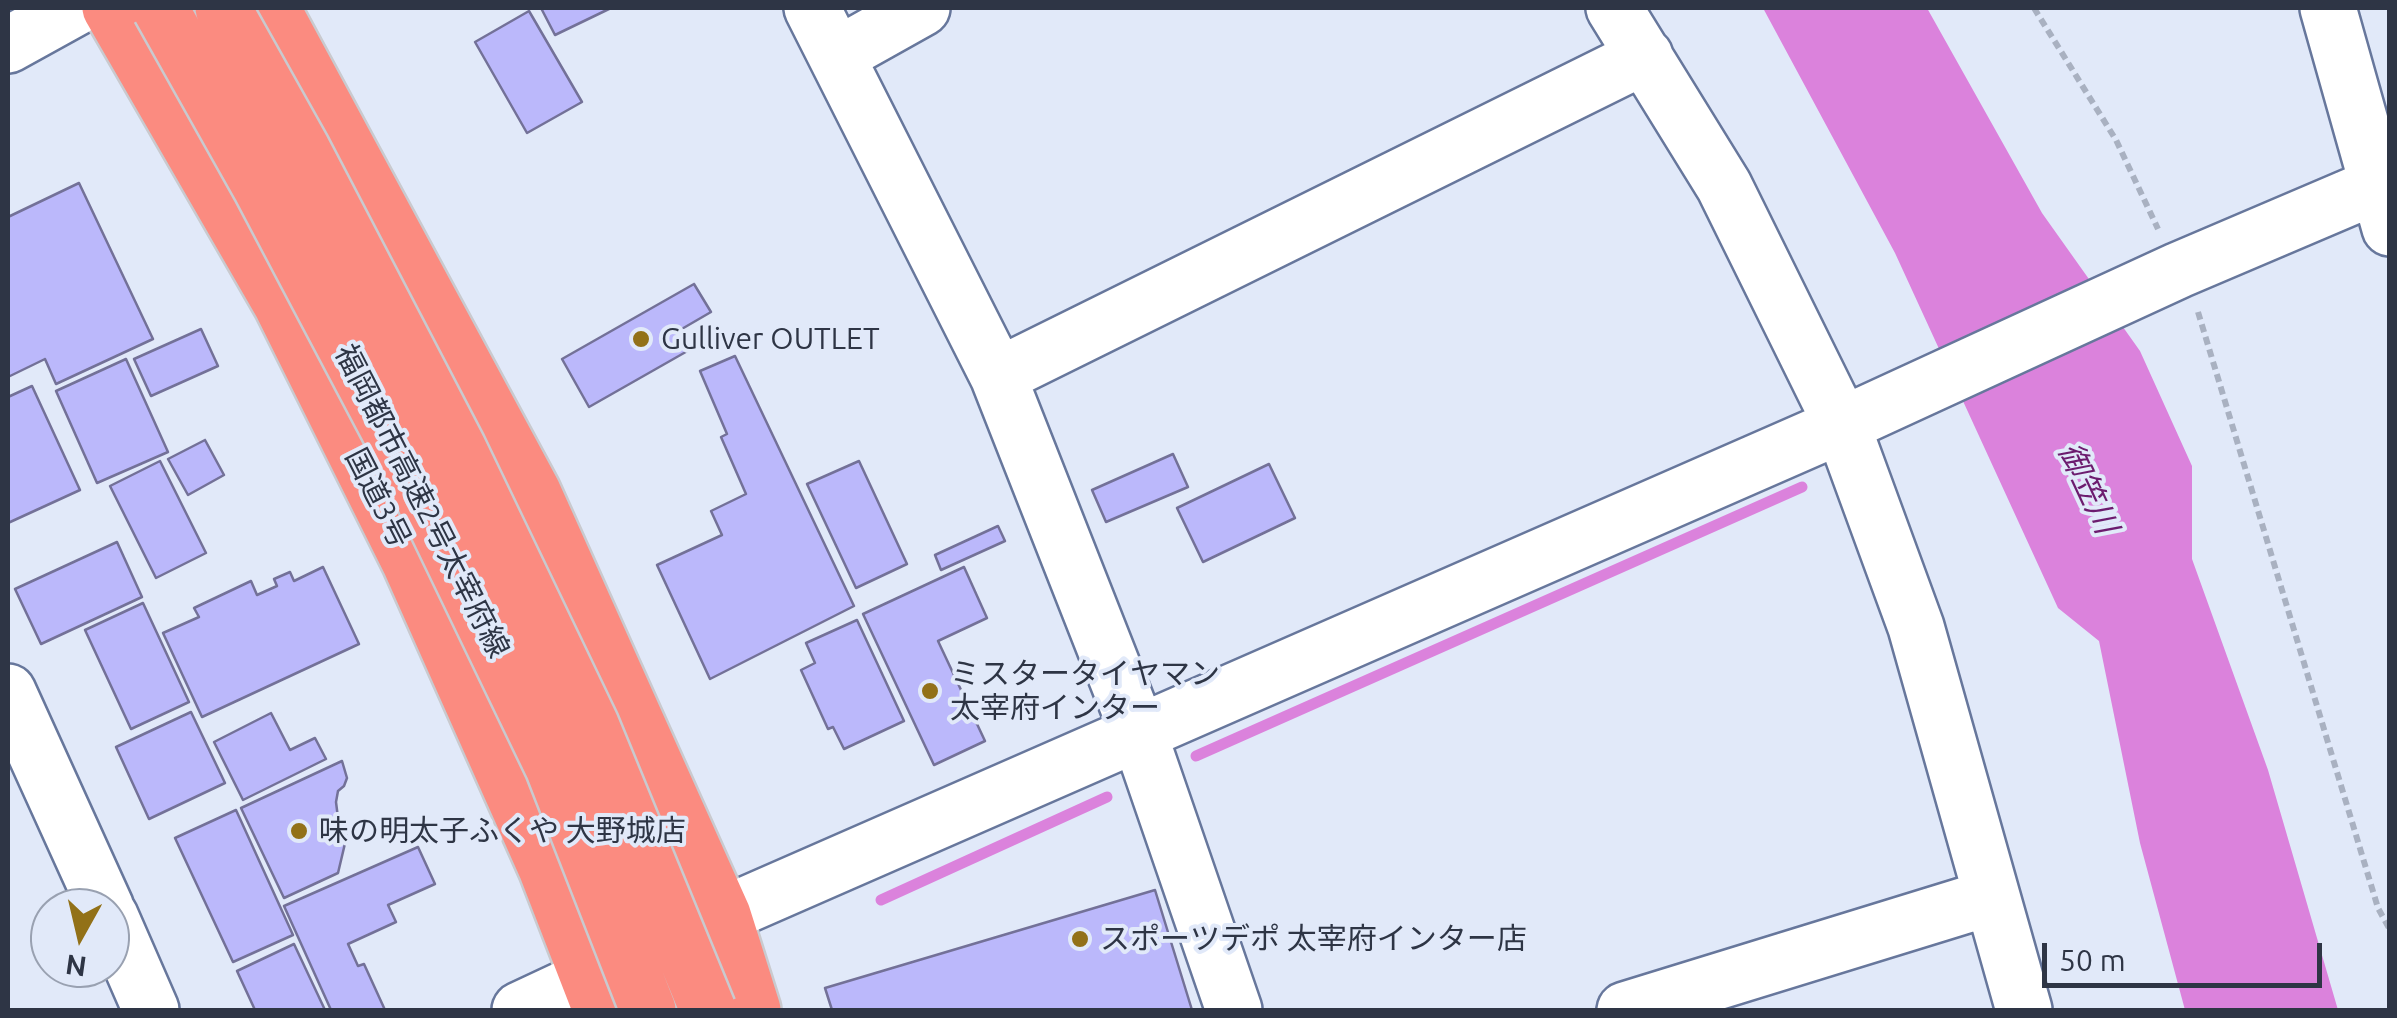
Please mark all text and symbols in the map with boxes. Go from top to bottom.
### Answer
place label: Gulliver OUTLET [661,321,880,357]
marker: Gulliver OUTLET [630,328,652,350]
street label: 福岡都市高速2号太宰府線 [327,338,517,664]
water label: 御笠川 [2050,436,2126,540]
street label: 国道3号 [338,442,418,554]
place label: ミスタータイヤマン 太宰府インター [950,656,1220,726]
marker: ミスタータイヤマン 太宰府インター [919,680,941,702]
place label: 味の明太子ふくや 大野城店 [319,813,686,849]
marker: 味の明太子ふくや 大野城店 [288,820,310,842]
north arrow [30,888,130,988]
place label: スポーツデポ 太宰府インター店 [1100,921,1527,957]
scale bar [2047,923,2327,985]
marker: スポーツデポ 太宰府インター店 [1069,928,1091,950]
text: 50 m [2059,943,2126,977]
text: N [64,949,89,983]

